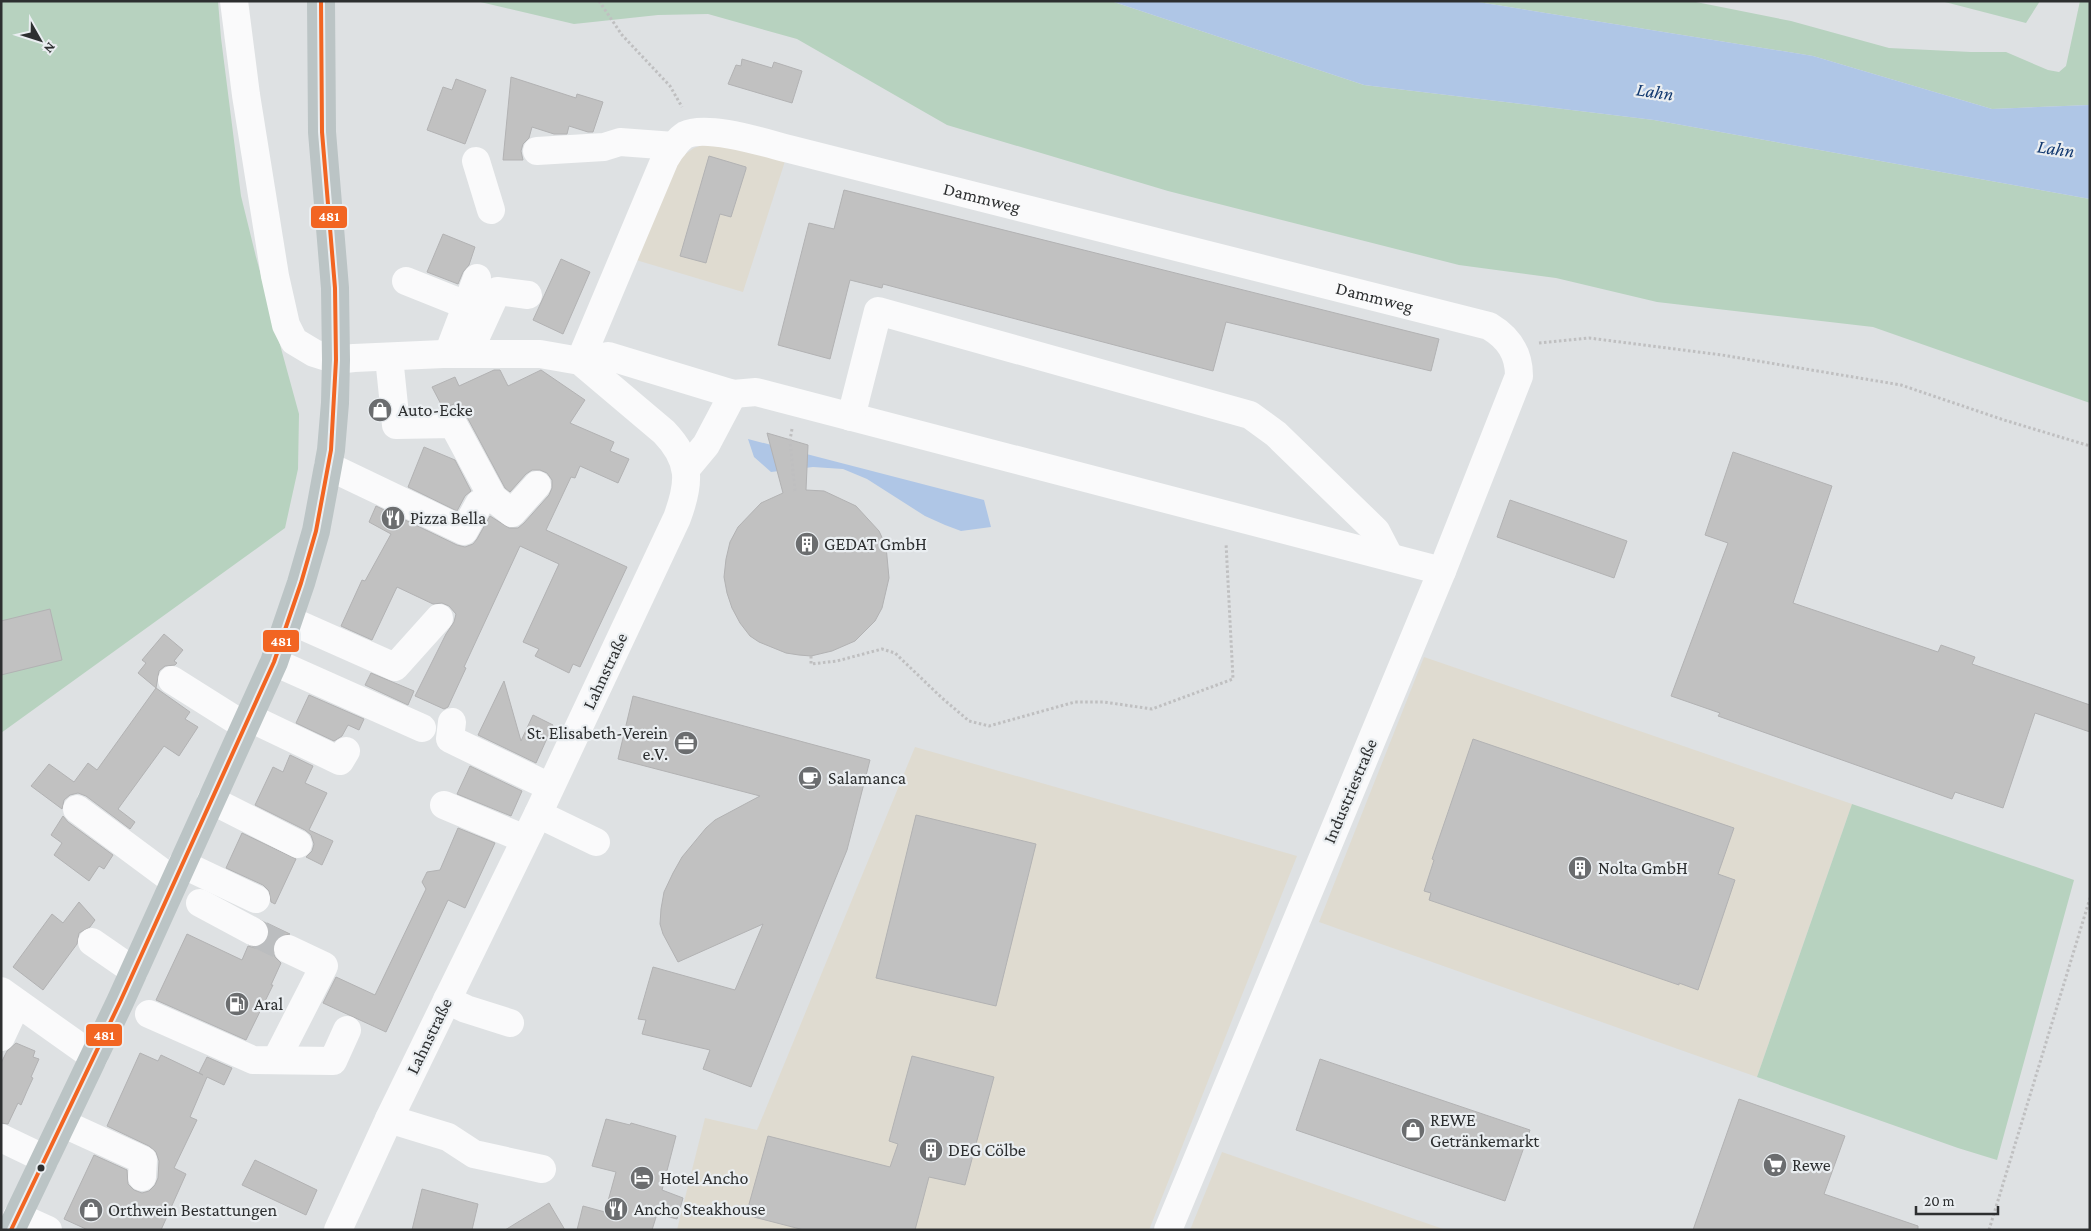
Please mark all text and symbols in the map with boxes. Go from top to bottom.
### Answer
north arrow [15,15,65,65]
text: N [41,39,59,57]
water label: Lahn [1635,79,1675,104]
water label: Lahn [2036,136,2076,161]
street label: Dammweg [941,178,1023,217]
line badge: 481 [310,205,348,229]
text: 481 [319,208,339,224]
street label: Dammweg [1334,278,1416,317]
shop icon: Auto-Ecke [367,397,393,423]
place label: Auto-Ecke [398,400,473,420]
restaurant icon: Pizza Bella [380,505,406,531]
place label: Pizza Bella [410,508,486,528]
building icon: GEDAT GmbH [794,531,820,557]
place label: GEDAT GmbH [824,534,927,554]
line badge: 481 [262,629,300,653]
street label: Lahnstraße [579,630,631,712]
text: 481 [271,633,291,649]
place label: St. Elisabeth-Verein e.V. [527,723,668,764]
office icon: St. Elisabeth-Verein e.V. [673,730,699,756]
street label: Industriestraße [1319,736,1381,846]
cafe icon: Salamanca [797,765,823,791]
place label: Salamanca [828,768,906,788]
building icon: Nolta GmbH [1567,855,1593,881]
place label: Nolta GmbH [1598,858,1688,878]
fuel station icon: Aral [224,991,250,1017]
place label: Aral [254,994,284,1014]
street label: Lahnstraße [402,995,456,1077]
line badge: 481 [85,1023,123,1047]
text: 481 [94,1027,114,1043]
place label: REWE Getränkemarkt [1430,1110,1540,1151]
shop icon: REWE Getränkemarkt [1400,1117,1426,1143]
building icon: DEG Cölbe [918,1137,944,1163]
place label: DEG Cölbe [948,1140,1026,1160]
supermarket icon: Rewe [1762,1152,1788,1178]
place label: Rewe [1792,1155,1831,1175]
unlabelled marker [36,1163,46,1173]
hotel icon: Hotel Ancho [629,1165,655,1191]
place label: Hotel Ancho [660,1168,749,1188]
scale bar [1916,1184,1998,1216]
text: 20 m [1924,1193,1955,1209]
restaurant icon: Ancho Steakhouse [603,1196,629,1222]
shop icon: Orthwein Bestattungen [78,1197,104,1223]
place label: Ancho Steakhouse [634,1199,766,1219]
place label: Orthwein Bestattungen [108,1200,277,1220]

